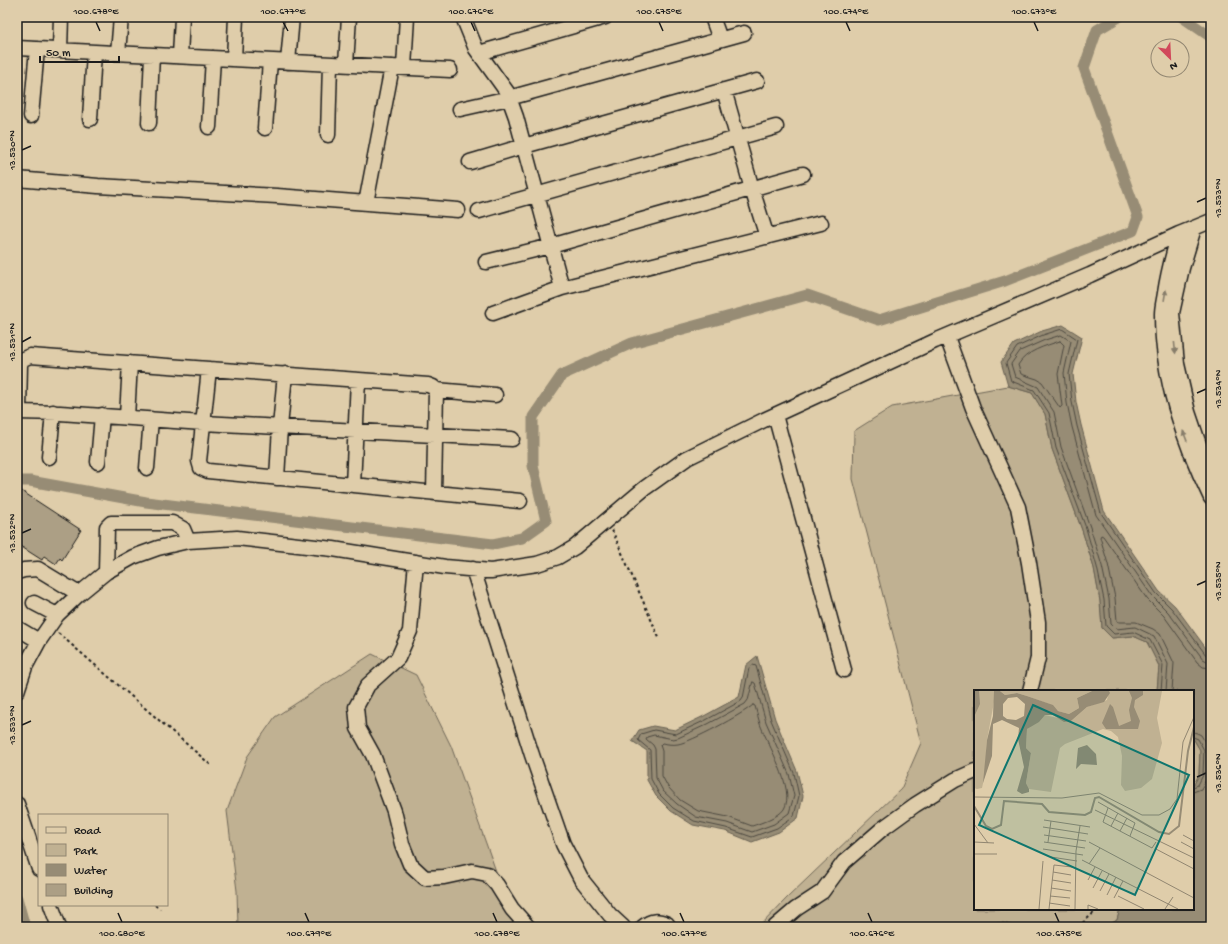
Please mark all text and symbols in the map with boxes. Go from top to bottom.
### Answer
text: 100.678°E [72,6,119,18]
text: 100.677°E [260,6,306,18]
text: 100.676°E [448,6,494,18]
text: 100.675°E [636,6,682,18]
text: 100.674°E [823,6,869,18]
text: 100.673°E [1011,6,1057,18]
scale bar [40,38,119,64]
north arrow [1150,38,1190,78]
text: 50 m [46,47,71,61]
text: N [1168,58,1179,72]
text: 13.530°N [7,130,19,171]
text: 13.533°N [1213,178,1225,219]
one-way arrow [1162,289,1168,301]
text: 13.531°N [7,323,19,362]
one-way arrow [1172,342,1179,354]
text: 13.534°N [1213,369,1225,409]
one-way arrow [1182,430,1188,442]
text: 13.532°N [7,513,19,553]
text: 13.535°N [1213,561,1225,602]
inset map [974,690,1194,910]
text: 13.533°N [7,705,19,746]
text: 13.536°N [1213,753,1225,793]
legend [38,814,168,906]
text: Road [74,825,101,839]
text: Park [73,845,99,859]
text: Water [74,865,108,879]
text: Building [73,885,113,899]
text: 100.680°E [98,928,146,940]
text: 100.679°E [286,928,332,940]
text: 100.678°E [473,928,520,940]
text: 100.677°E [661,928,707,940]
text: 100.676°E [849,928,895,940]
text: 100.675°E [1036,928,1082,940]

